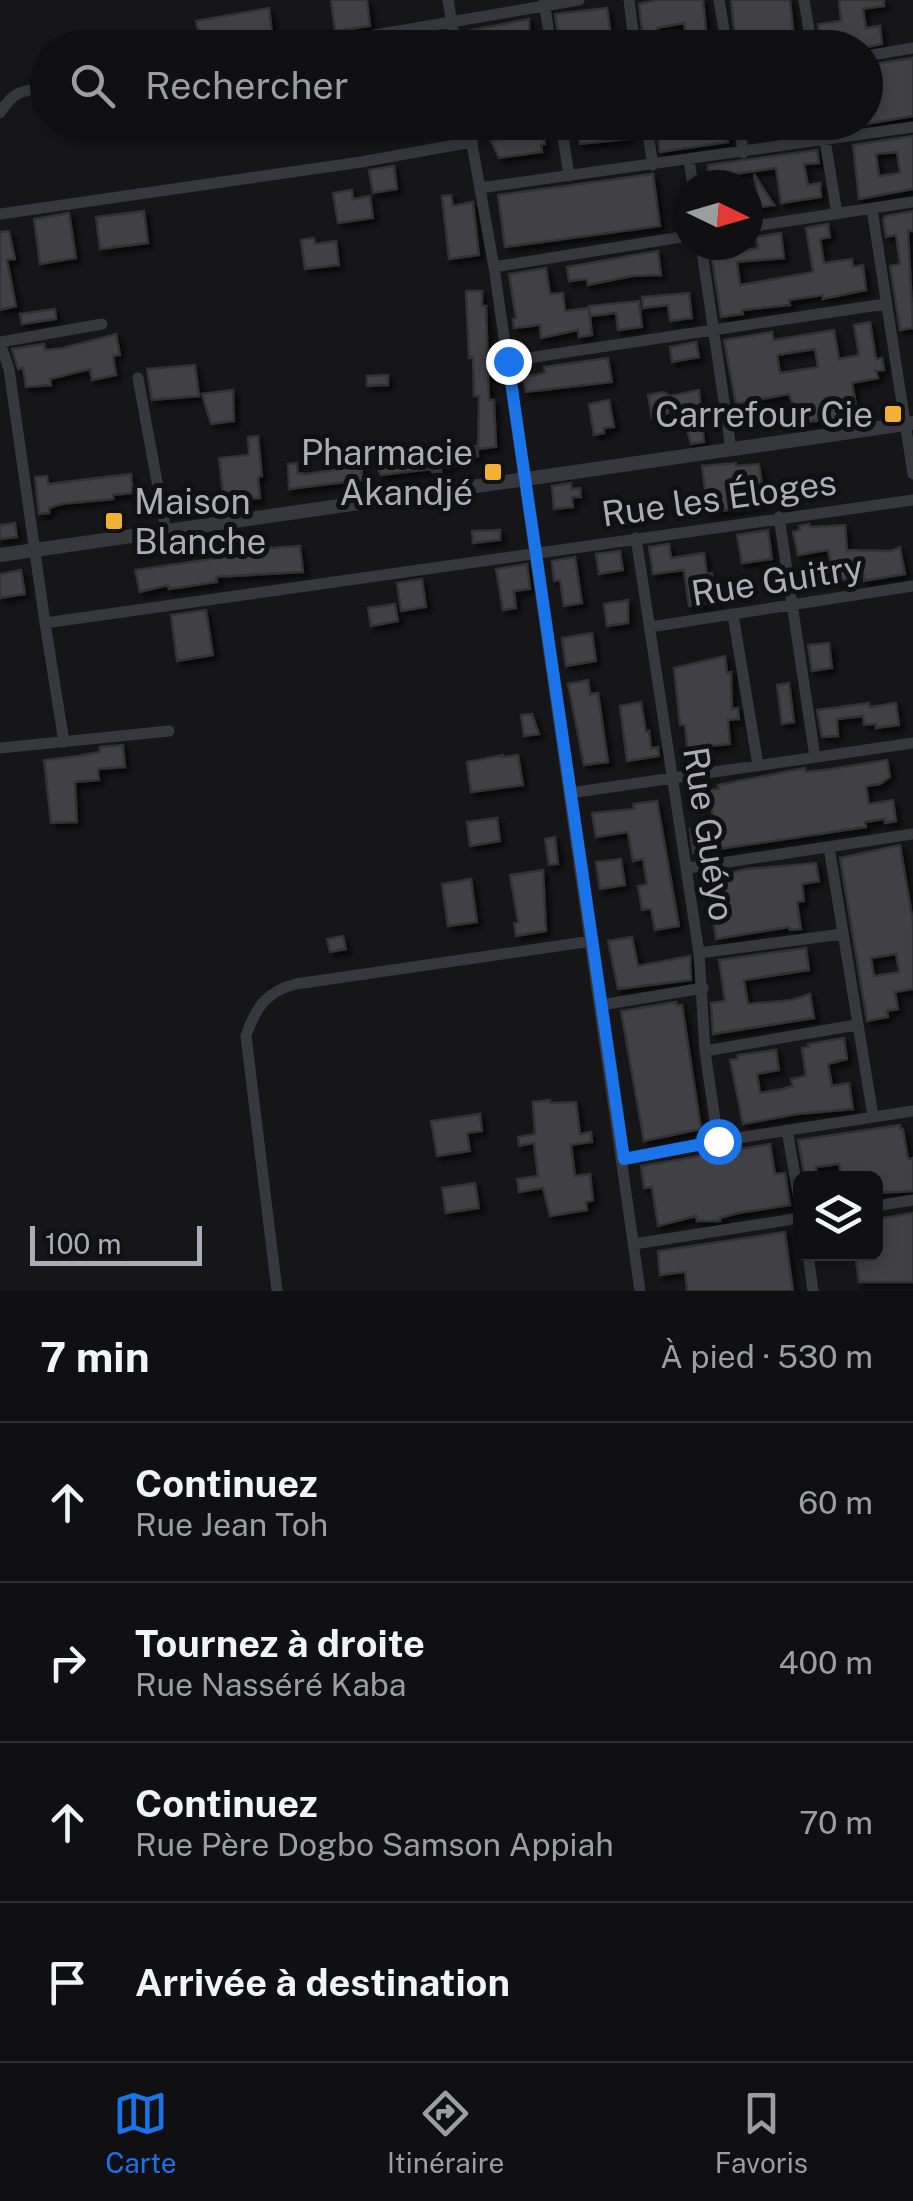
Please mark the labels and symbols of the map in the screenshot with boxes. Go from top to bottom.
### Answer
north arrow [673,170,763,260]
route end [486,339,532,385]
place label: Carrefour Cie [655,394,873,435]
marker: Carrefour Cie [882,403,904,425]
place label: Pharmacie Akandjé [301,432,473,513]
street label: Rue les Éloges [599,460,839,535]
marker: Pharmacie Akandjé [482,461,504,483]
place label: Maison Blanche [134,481,266,562]
marker: Maison Blanche [103,510,125,532]
street label: Rue Guitry [688,546,866,614]
street label: Rue Guéyo [675,744,743,924]
route start [696,1119,742,1165]
scale bar [30,1221,202,1266]

